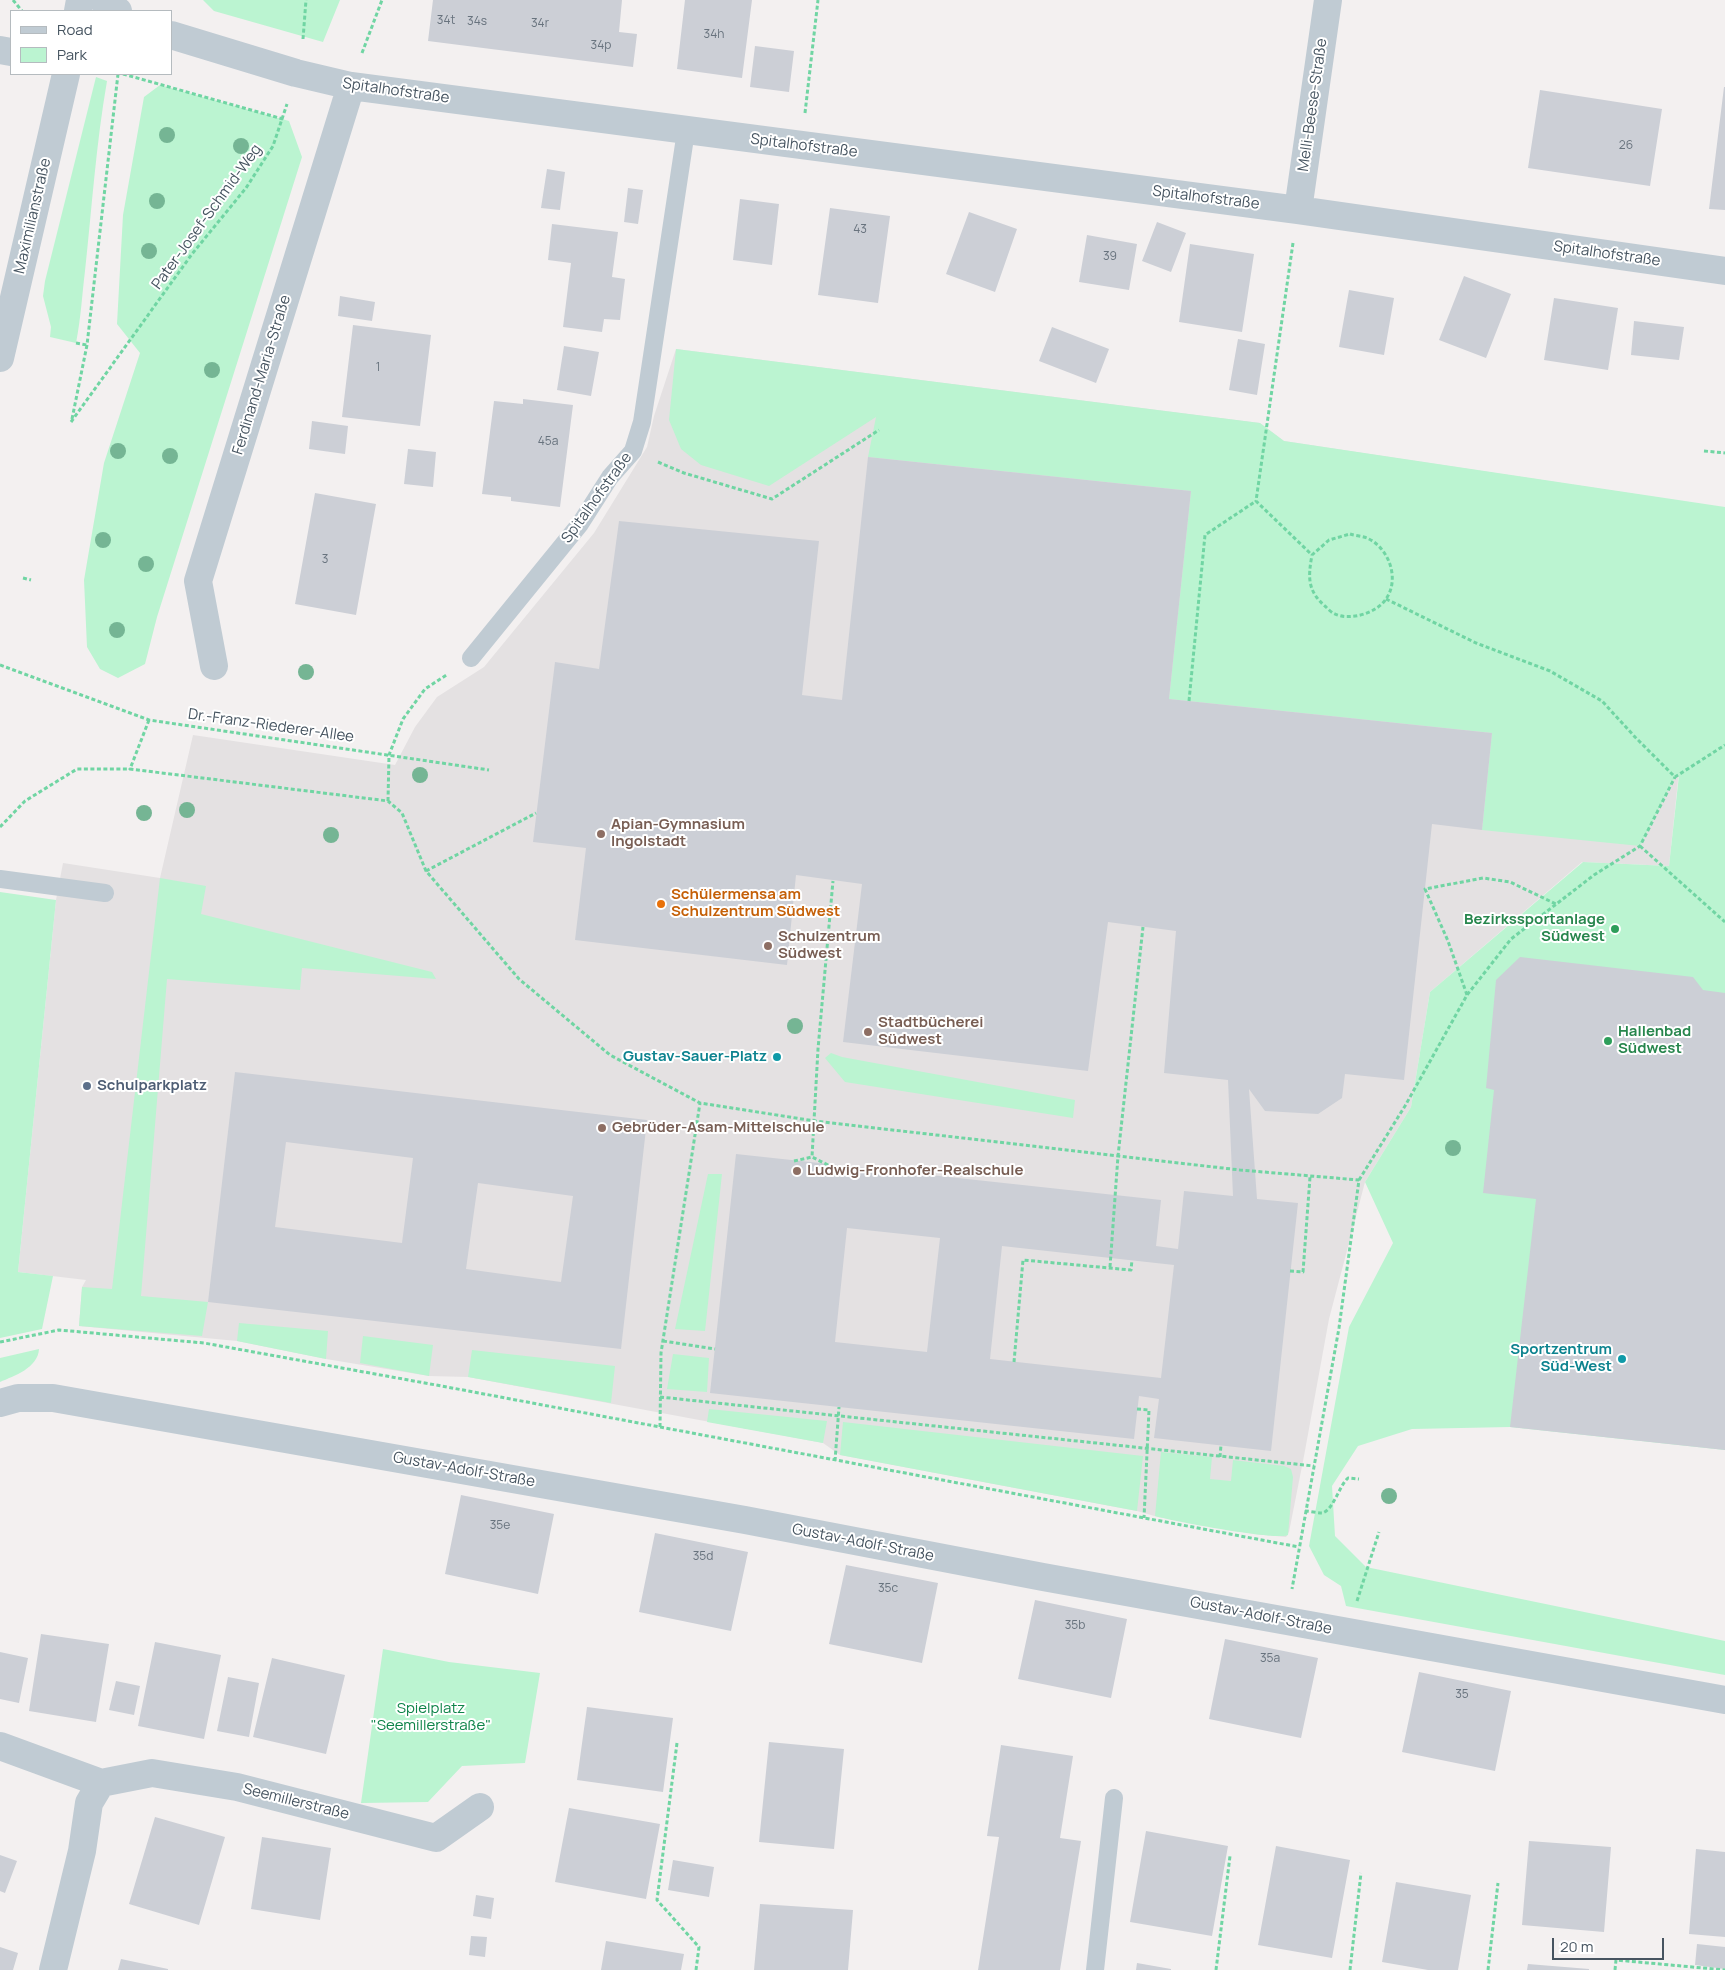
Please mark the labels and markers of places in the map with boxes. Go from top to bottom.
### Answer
place label: Apian-Gymnasium Ingolstadt [611,816,745,851]
marker: Apian-Gymnasium Ingolstadt [595,828,607,840]
place label: Schülermensa am Schulzentrum Südwest [671,886,840,921]
marker: Schülermensa am Schulzentrum Südwest [655,898,667,910]
place label: Bezirkssportanlage Südwest [1464,911,1605,946]
marker: Bezirkssportanlage Südwest [1609,923,1621,935]
place label: Schulzentrum Südwest [778,928,880,963]
marker: Schulzentrum Südwest [762,940,774,952]
place label: Stadtbücherei Südwest [878,1014,983,1049]
place label: Hallenbad Südwest [1618,1023,1691,1058]
marker: Stadtbücherei Südwest [862,1026,874,1038]
marker: Hallenbad Südwest [1602,1035,1614,1047]
place label: Gustav-Sauer-Platz [623,1048,767,1066]
marker: Gustav-Sauer-Platz [771,1051,783,1063]
place label: Schulparkplatz [97,1077,207,1095]
marker: Schulparkplatz [81,1080,93,1092]
place label: Gebrüder-Asam-Mittelschule [612,1119,825,1137]
marker: Gebrüder-Asam-Mittelschule [596,1122,608,1134]
place label: Ludwig-Fronhofer-Realschule [807,1162,1023,1180]
marker: Ludwig-Fronhofer-Realschule [791,1165,803,1177]
place label: Sportzentrum Süd-West [1510,1341,1612,1376]
marker: Sportzentrum Süd-West [1616,1353,1628,1365]

